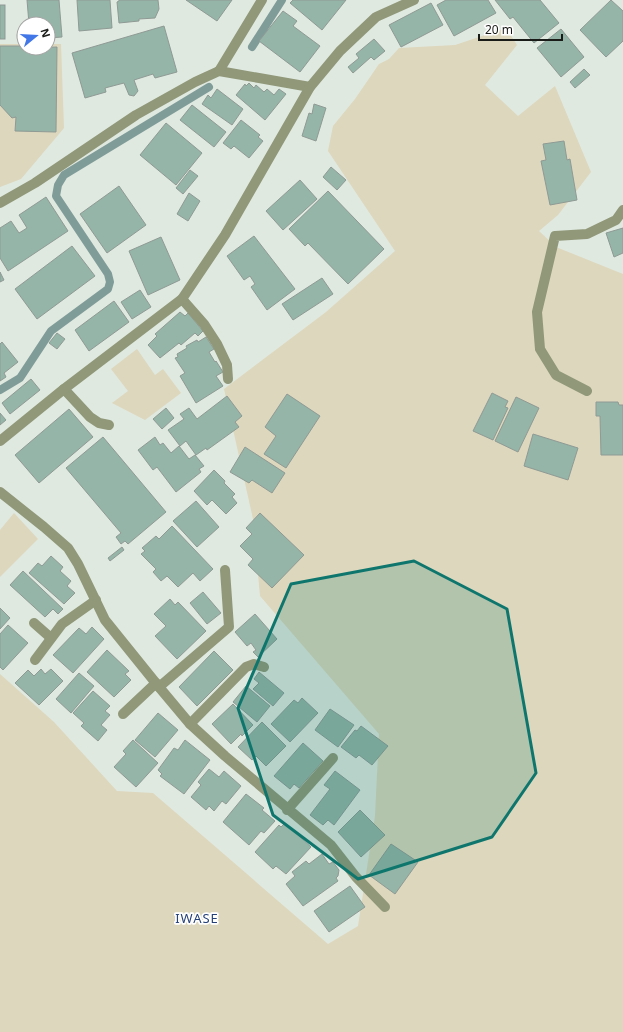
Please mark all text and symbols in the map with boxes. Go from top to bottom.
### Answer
north arrow [16,16,56,56]
scale bar [479,16,562,42]
text: 20 m [485,21,513,38]
text: N [37,26,55,39]
district label: IWASE [175,909,219,927]

